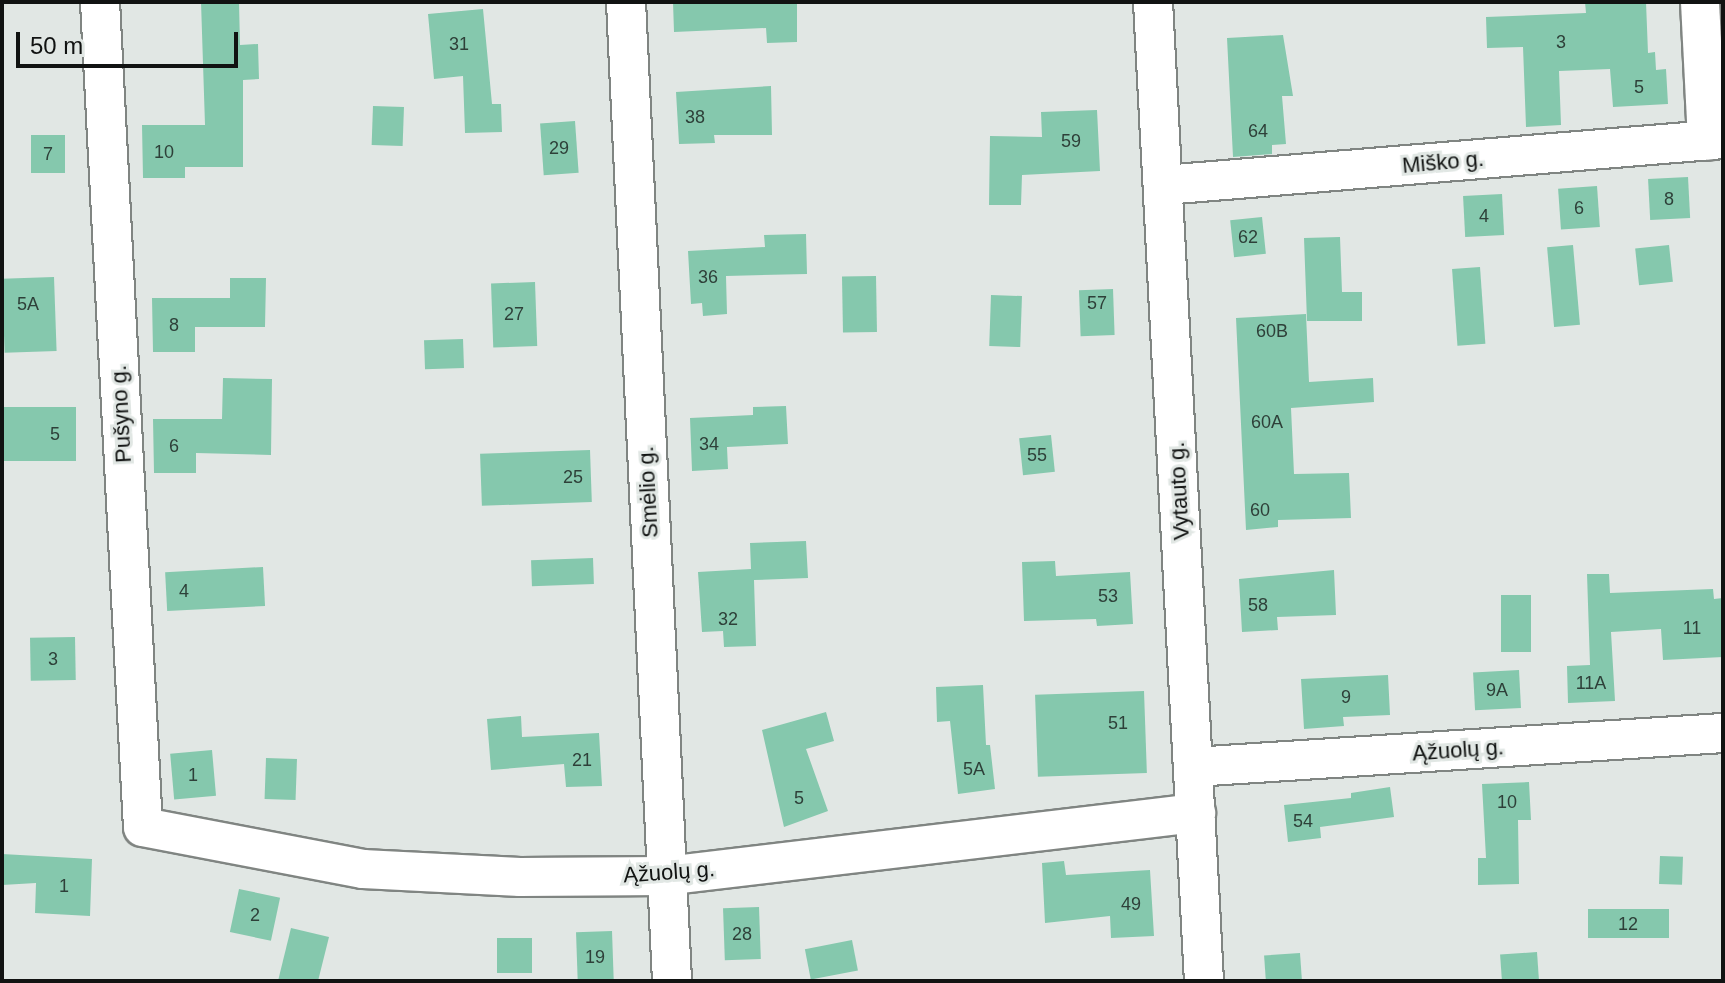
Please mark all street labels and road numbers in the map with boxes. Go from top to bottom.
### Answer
street label: Miško g. [1401,145,1485,179]
street label: Pušyno g. [105,364,137,464]
street label: Vytauto g. [1163,441,1195,541]
street label: Smėlio g. [632,446,664,538]
street label: Ąžuolų g. [1411,734,1505,766]
street label: Ąžuolų g. [622,856,716,888]

